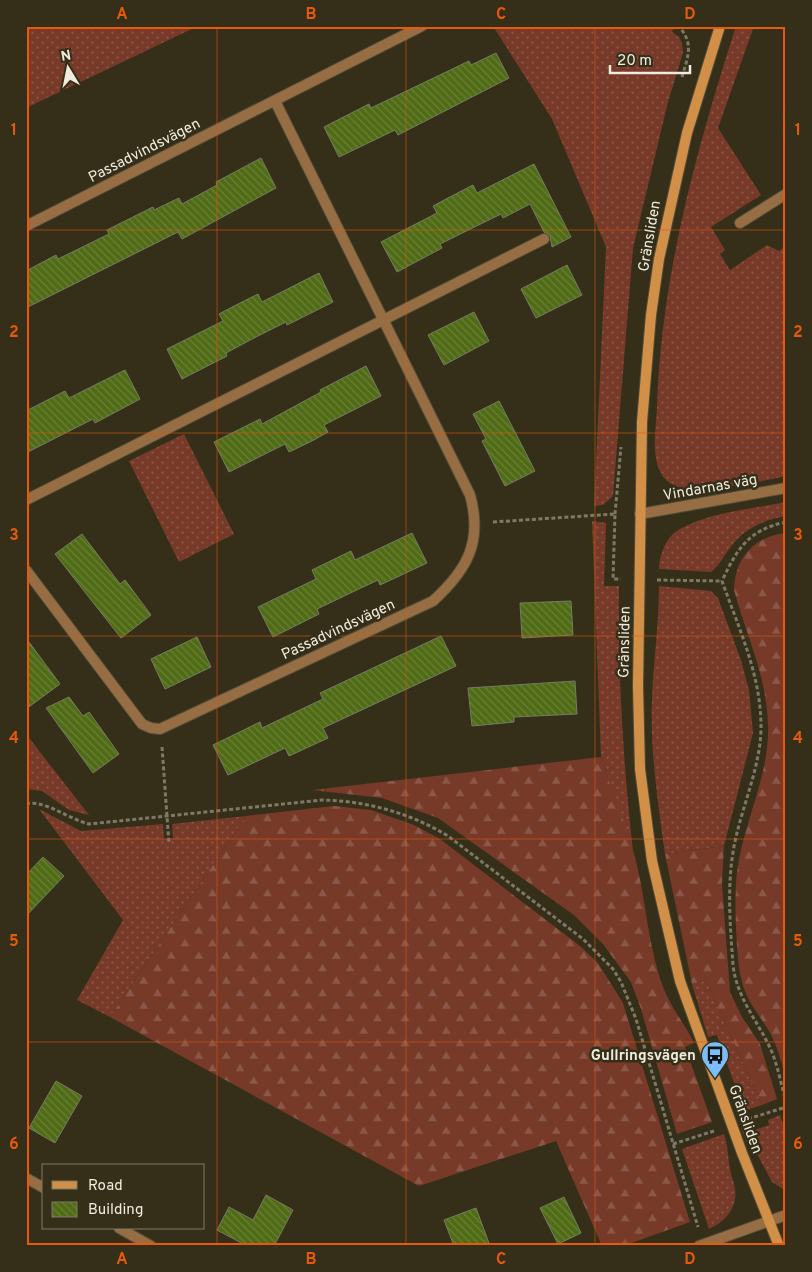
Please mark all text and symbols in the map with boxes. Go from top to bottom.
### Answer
text: A [116,5,128,25]
text: B [305,5,317,25]
text: C [496,5,506,25]
text: D [684,5,696,25]
north arrow [42,42,92,92]
scale bar [610,42,690,74]
text: N [60,47,72,66]
text: 20 m [617,52,652,71]
street label: Passadvindsvägen [85,115,204,188]
text: 1 [11,121,17,141]
text: 1 [795,121,801,141]
street label: Gränsliden [635,199,666,273]
text: 2 [9,323,19,343]
text: 2 [793,323,803,343]
street label: Vindarnas väg [662,471,759,506]
text: 3 [9,526,19,546]
text: 3 [793,526,803,546]
street label: Passadvindsvägen [279,596,398,665]
street label: Gränsliden [615,606,636,678]
text: 4 [9,729,19,749]
text: 4 [793,729,803,749]
text: 5 [9,932,19,952]
text: 5 [793,932,803,952]
bus stop icon: Gullringsvägen [700,1040,730,1079]
place label: Gullringsvägen [591,1047,696,1066]
street label: Gränsliden [723,1082,766,1157]
text: 6 [9,1135,19,1155]
text: 6 [793,1135,803,1155]
legend [42,1164,205,1230]
text: Road [88,1177,123,1196]
text: Building [88,1201,143,1220]
text: A [116,1250,128,1270]
text: B [305,1250,317,1270]
text: C [496,1250,506,1270]
text: D [684,1250,696,1270]

